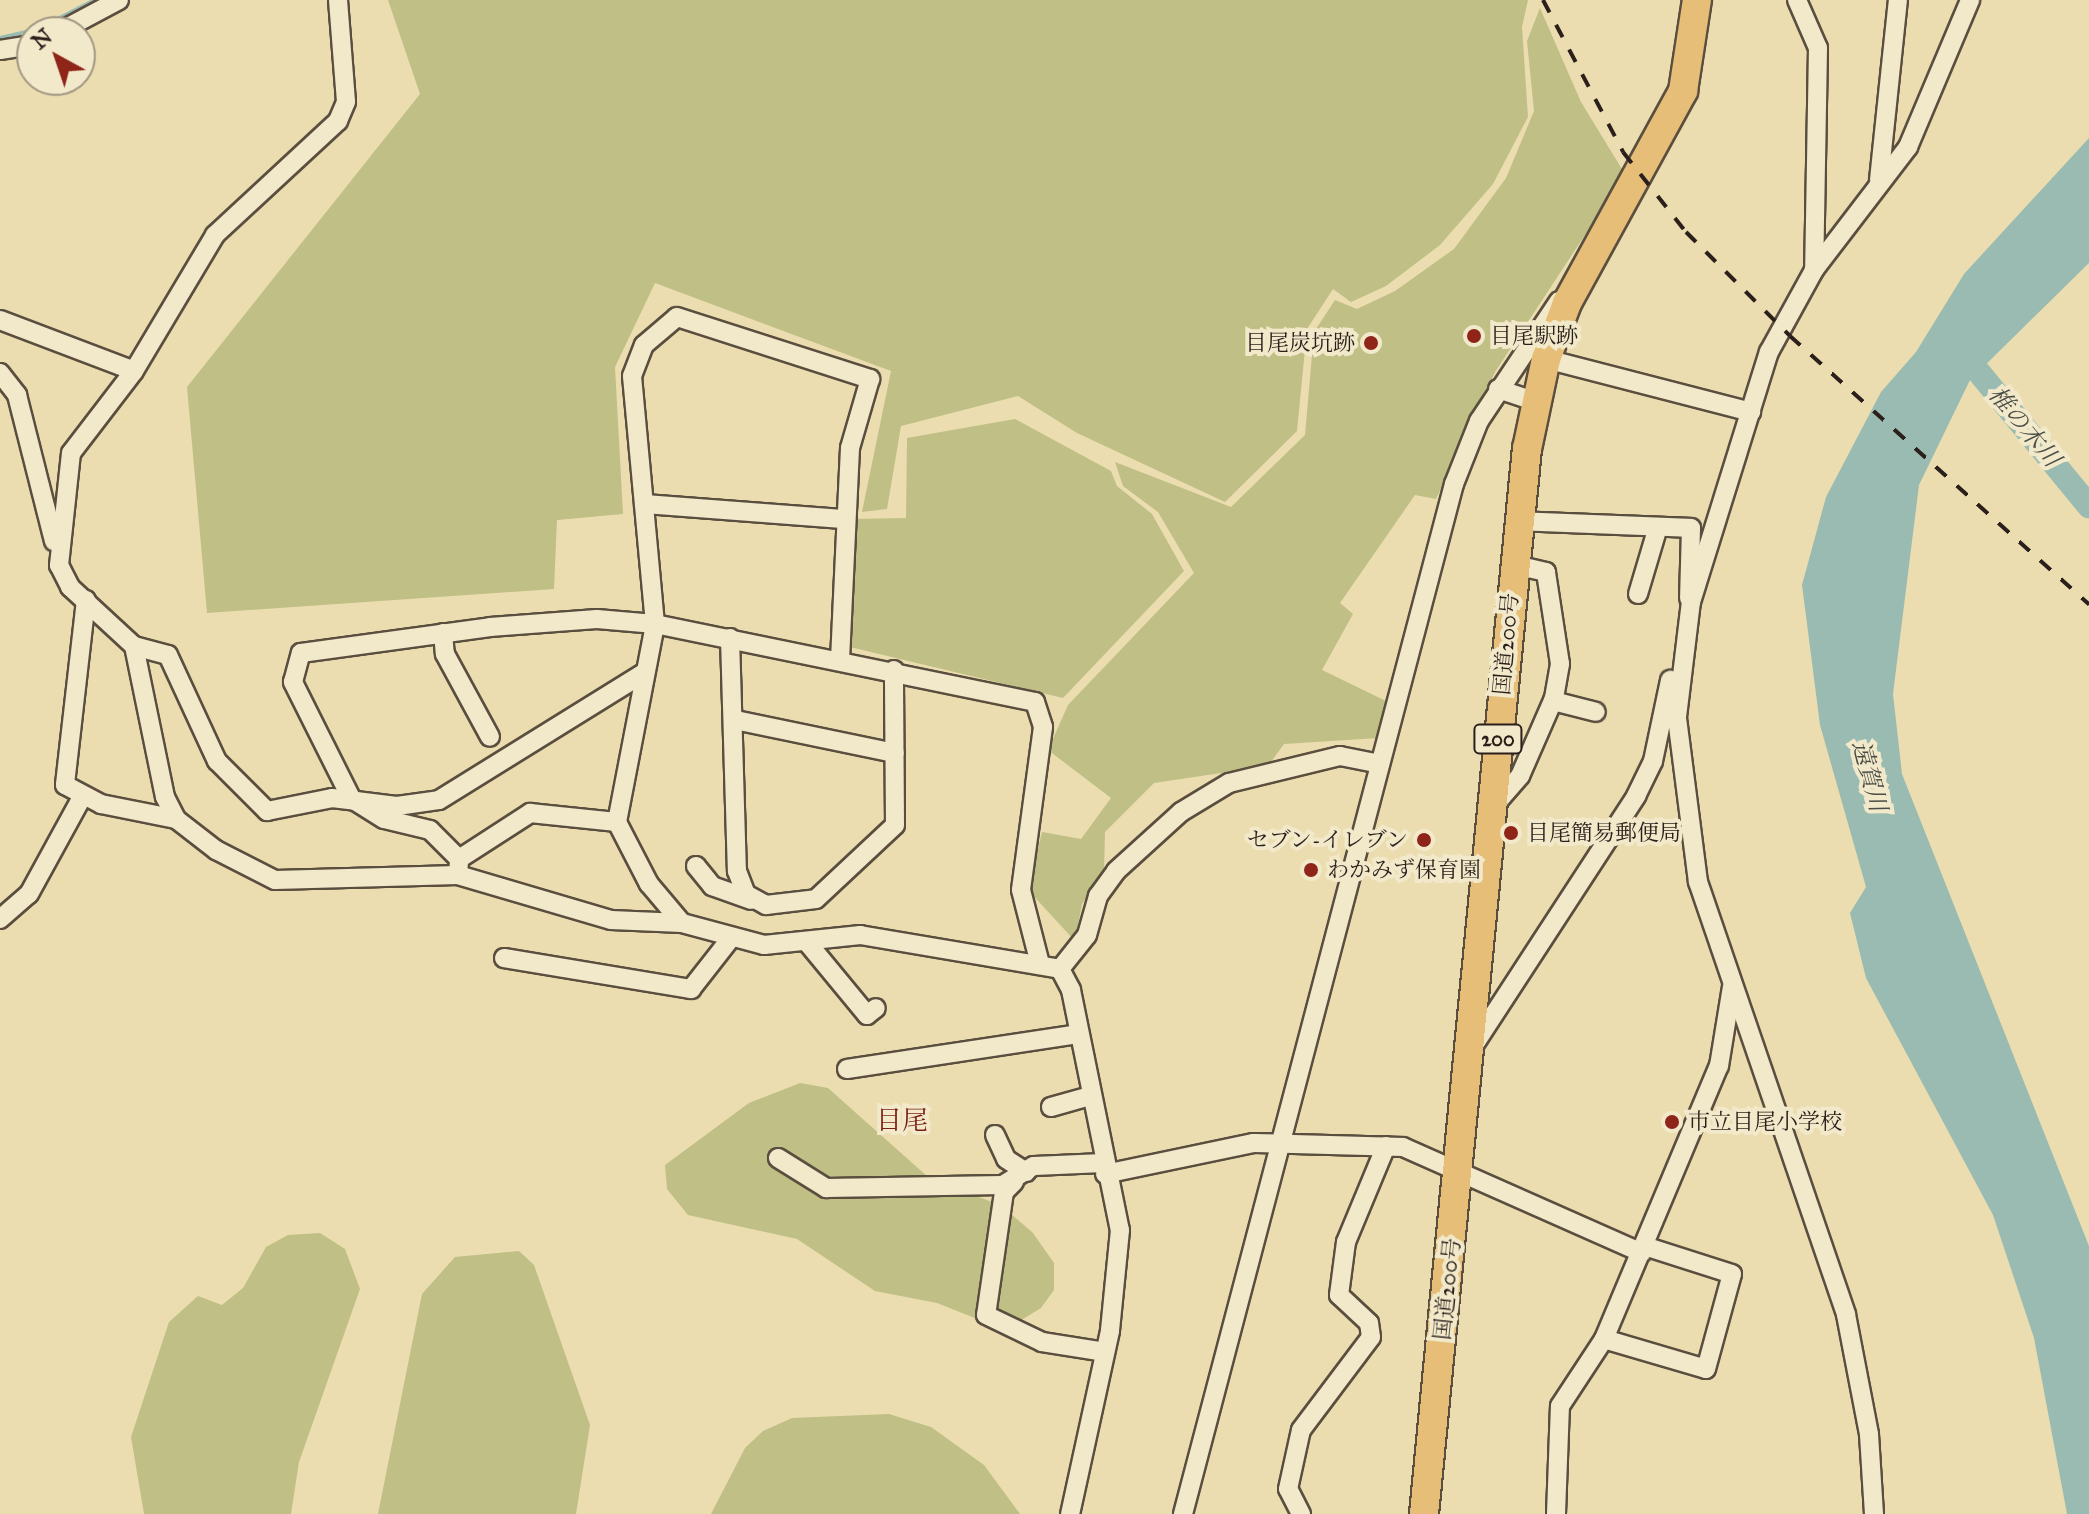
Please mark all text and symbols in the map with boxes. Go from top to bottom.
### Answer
north arrow [16,16,96,96]
text: N [26,22,57,55]
place label: 目尾駅跡 [1490,323,1578,349]
marker: 目尾駅跡 [1465,327,1483,345]
place label: 目尾炭坑跡 [1245,330,1355,356]
marker: 目尾炭坑跡 [1362,334,1380,352]
water label: 椎の木川 [1982,381,2066,473]
street label: 国道200号 [1488,592,1524,696]
road number: 200 [1472,723,1524,755]
water label: 遠賀川 [1846,737,1892,815]
place label: 目尾簡易郵便局 [1527,820,1681,846]
marker: 目尾簡易郵便局 [1502,824,1520,842]
place label: セブン-イレブン [1245,827,1408,853]
marker: セブン-イレブン [1415,831,1433,849]
place label: わかみず保育園 [1327,857,1481,883]
marker: わかみず保育園 [1302,861,1320,879]
district label: 目尾 [876,1105,928,1137]
place label: 市立目尾小学校 [1688,1109,1842,1135]
marker: 市立目尾小学校 [1663,1113,1681,1131]
street label: 国道200号 [1429,1237,1465,1341]

